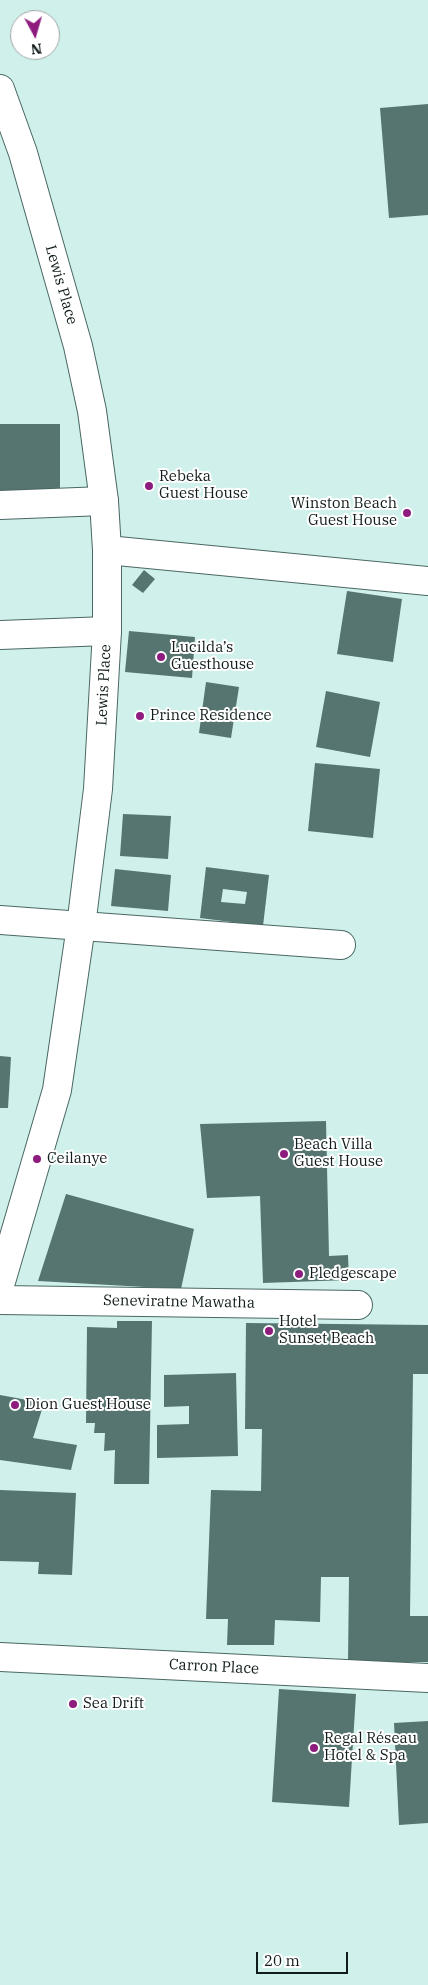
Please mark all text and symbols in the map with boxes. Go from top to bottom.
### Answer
north arrow [10,10,60,60]
text: N [30,39,43,58]
street label: Lewis Place [41,243,81,327]
place label: Rebeka Guest House [159,468,248,503]
marker: Rebeka Guest House [143,480,155,492]
place label: Winston Beach Guest House [291,495,397,530]
marker: Winston Beach Guest House [401,507,413,519]
place label: Lucilda’s Guesthouse [171,639,254,674]
street label: Lewis Place [93,644,115,726]
marker: Lucilda’s Guesthouse [155,651,167,663]
place label: Prince Residence [150,707,272,725]
marker: Prince Residence [134,710,146,722]
place label: Beach Villa Guest House [294,1136,383,1171]
marker: Beach Villa Guest House [278,1148,290,1160]
place label: Ceilanye [47,1150,107,1168]
marker: Ceilanye [31,1153,43,1165]
place label: Pledgescape [309,1265,397,1283]
marker: Pledgescape [293,1268,305,1280]
street label: Seneviratne Mawatha [103,1292,255,1312]
place label: Hotel Sunset Beach [279,1313,374,1348]
marker: Hotel Sunset Beach [263,1325,275,1337]
place label: Dion Guest House [25,1396,151,1414]
marker: Dion Guest House [9,1399,21,1411]
street label: Carron Place [168,1656,260,1678]
place label: Sea Drift [83,1695,144,1713]
marker: Sea Drift [67,1698,79,1710]
place label: Regal Réseau Hotel & Spa [324,1730,417,1765]
marker: Regal Réseau Hotel & Spa [308,1742,320,1754]
scale bar [258,1942,350,1974]
text: 20 m [264,1951,300,1970]

